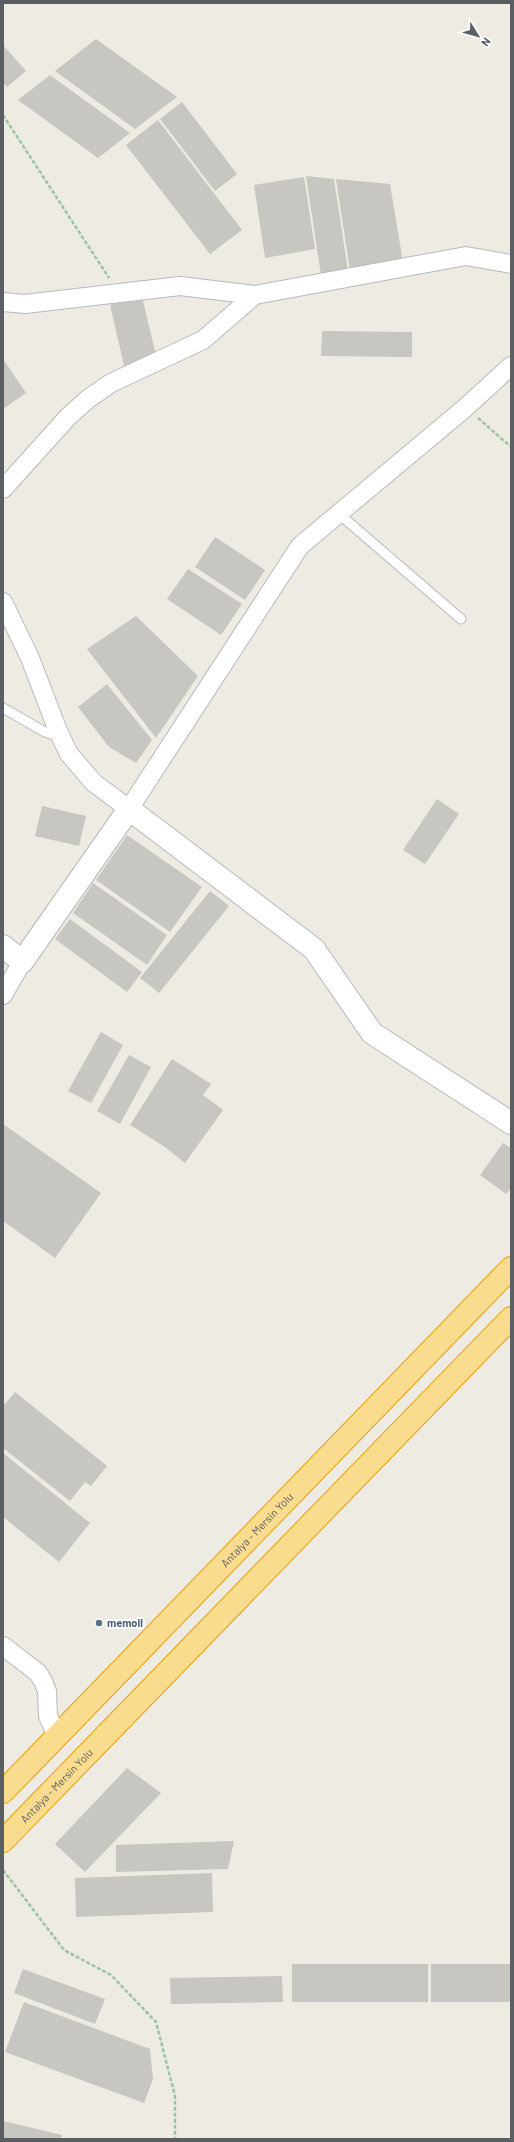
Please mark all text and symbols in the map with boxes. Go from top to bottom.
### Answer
north arrow [458,16,498,56]
text: N [479,35,494,49]
street label: Antalya - Mersin Yolu [218,1490,296,1569]
place label: memoil [107,1616,143,1629]
marker: memoil [94,1618,104,1628]
street label: Antalya - Mersin Yolu [17,1746,95,1825]

